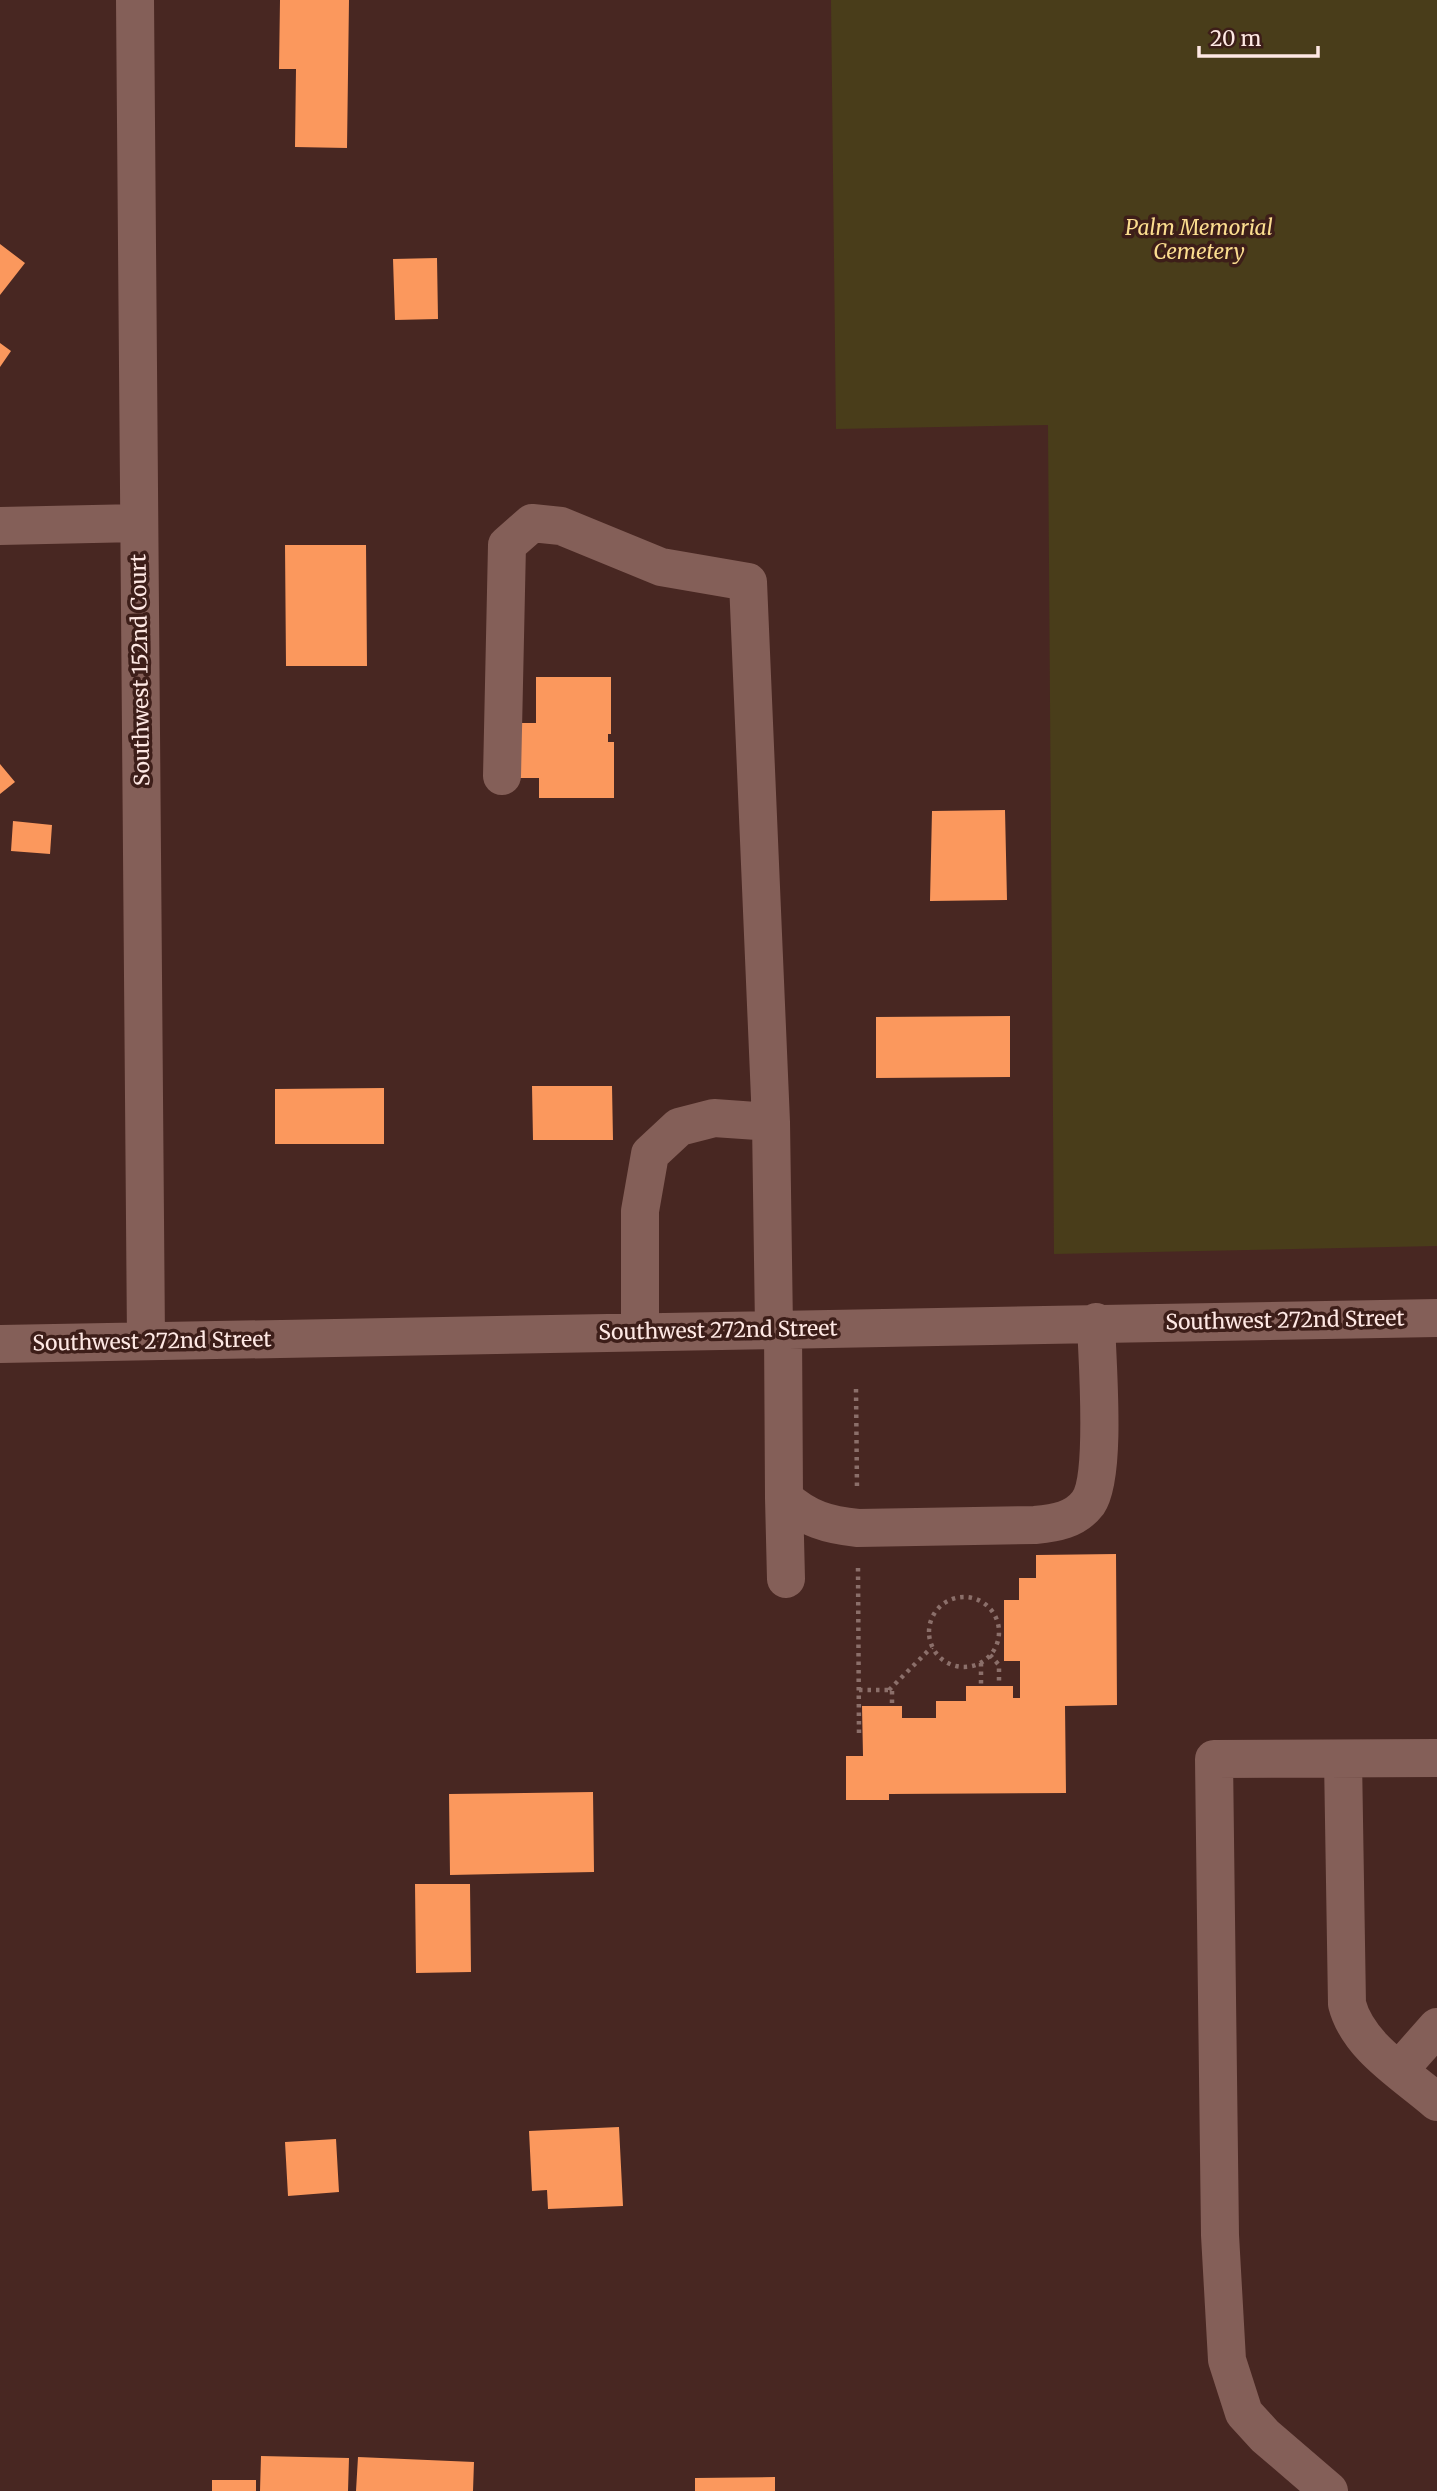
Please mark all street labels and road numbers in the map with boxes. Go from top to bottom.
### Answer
street label: Southwest 152nd Court [124,554,156,786]
street label: Southwest 272nd Street [1165,1304,1405,1336]
street label: Southwest 272nd Street [598,1314,838,1346]
street label: Southwest 272nd Street [32,1325,272,1357]

